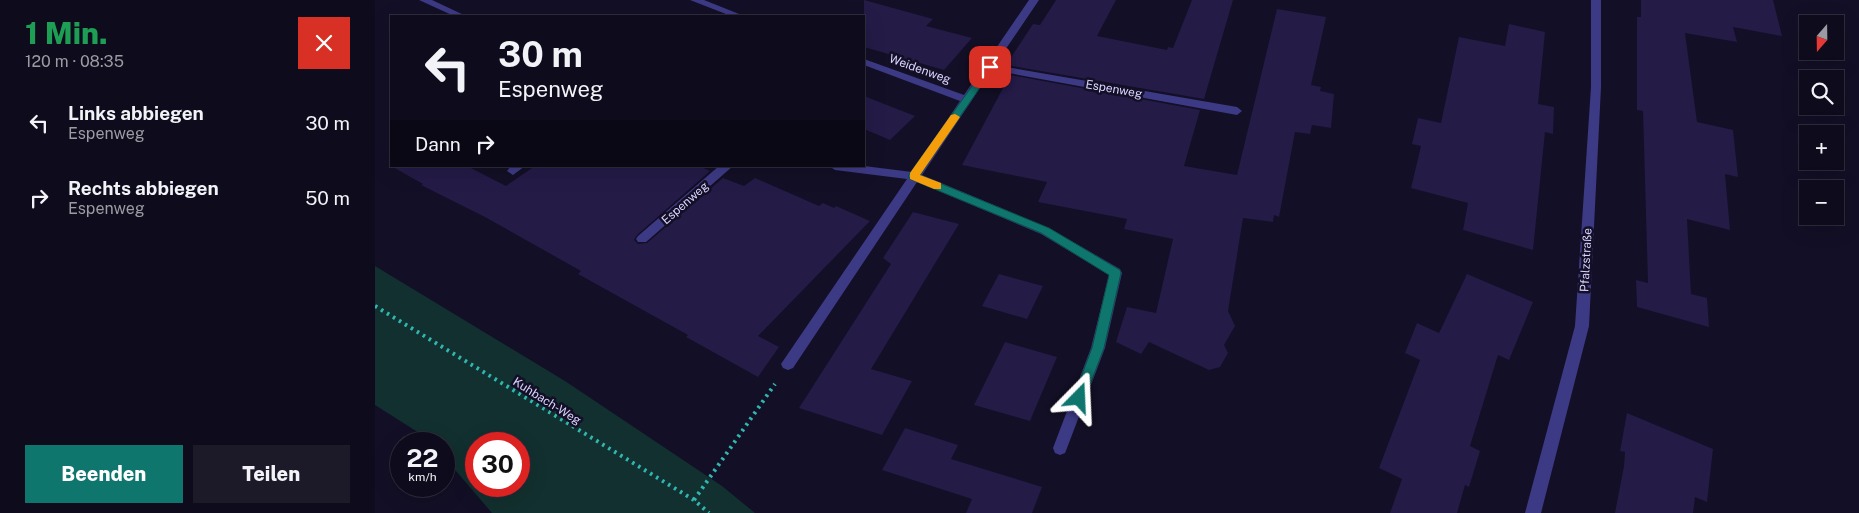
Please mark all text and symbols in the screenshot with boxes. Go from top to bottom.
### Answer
text: 1 Min. [25,15,108,51]
north arrow [1799,15,1844,60]
map controls [1799,15,1844,225]
button: close [298,17,350,69]
text: 30 m [498,34,583,75]
icon: left [415,35,480,100]
pin [969,46,1011,88]
street label: Weidenweg [887,51,953,87]
text: 120 m · 08:35 [25,52,124,71]
icon: arrive [976,53,1004,81]
button: search [1799,70,1844,115]
text: Espenweg [498,76,603,102]
street label: Espenweg [1084,77,1144,101]
text: Links abbiegen [68,102,204,124]
icon: left [25,109,53,137]
text: 30 m [305,112,350,134]
text: Espenweg [68,124,145,143]
button: + [1799,125,1844,170]
icon: right [471,130,499,158]
text: Dann [415,133,461,155]
text: Rechts abbiegen [68,177,219,199]
street label: Espenweg [659,179,711,227]
button: − [1799,180,1844,225]
icon: right [25,184,53,212]
text: 50 m [305,187,350,209]
text: Espenweg [68,199,145,218]
street label: Pfalzstraße [1577,227,1595,292]
position arrow [1052,371,1104,423]
street label: Kuhbach-Weg [510,375,584,427]
speed limit sign: 30 [465,432,530,497]
text: 22 [407,443,438,473]
button: Beenden [25,445,183,503]
button: Teilen [193,445,350,503]
text: km/h [408,470,437,484]

